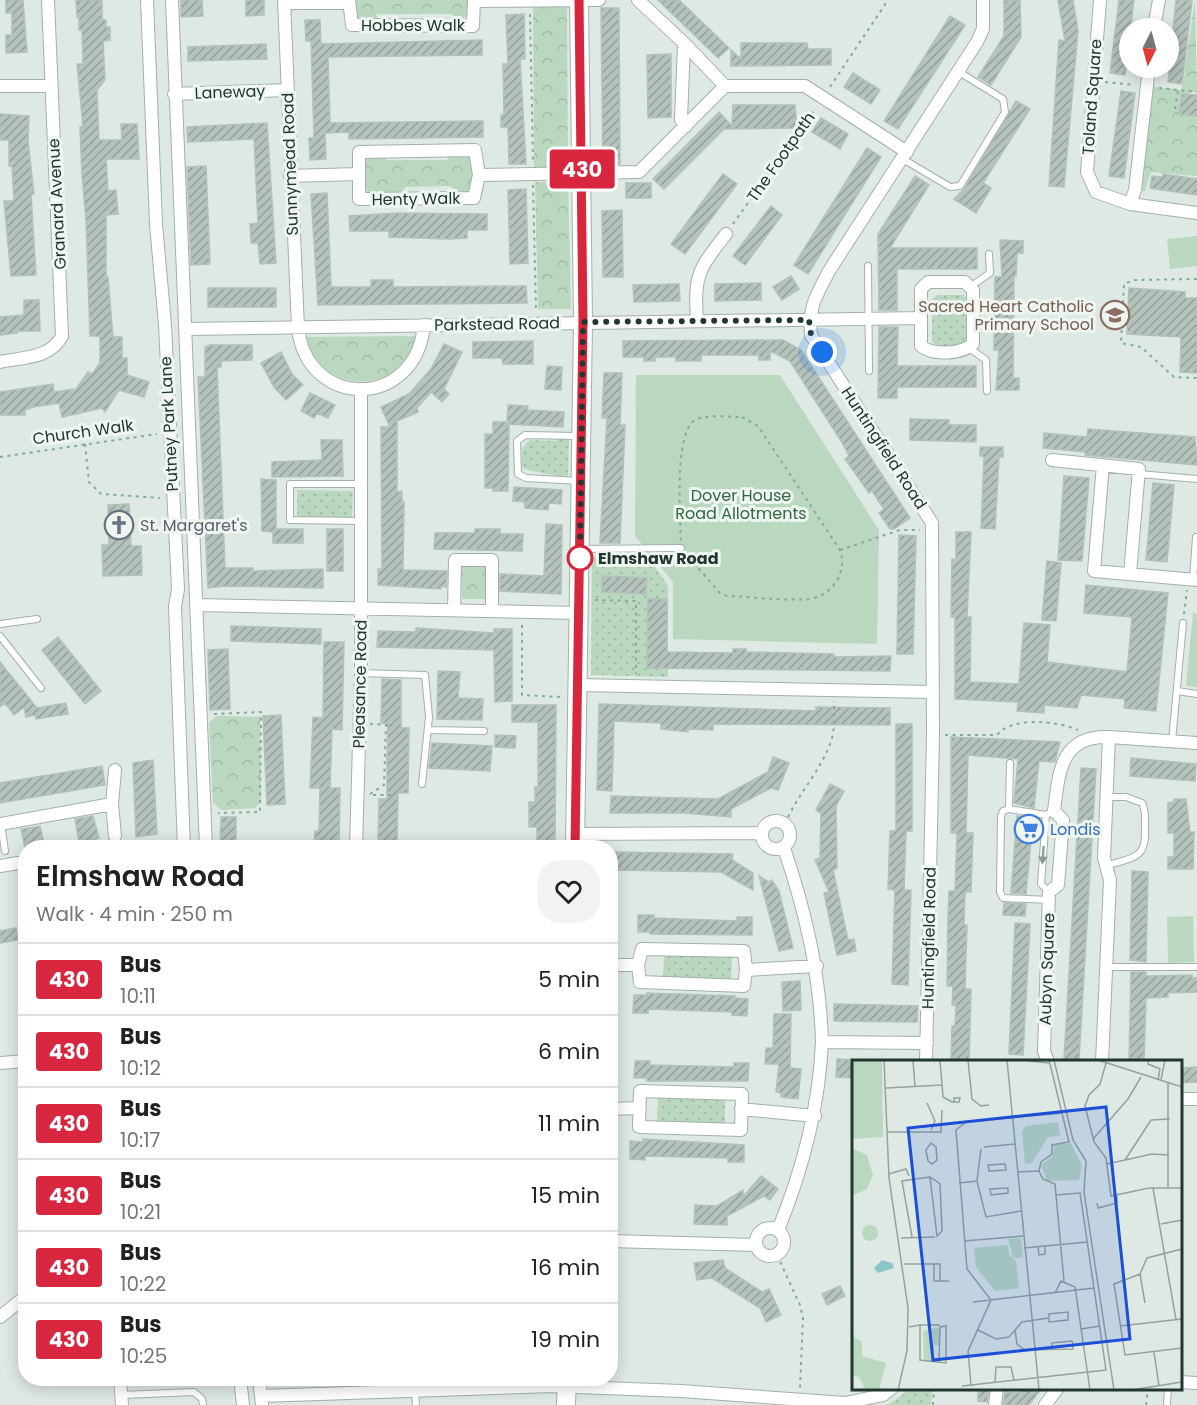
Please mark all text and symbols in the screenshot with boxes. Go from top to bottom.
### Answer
street label: Hobbes Walk [361,14,466,37]
north arrow [1119,18,1179,78]
map controls [1119,18,1179,78]
street label: Toland Square [1076,38,1108,156]
street label: Laneway [194,79,266,105]
street label: Sunnymead Road [276,92,304,236]
street label: The Footpath [741,107,821,207]
street label: Granard Avenue [42,138,72,270]
line badge: 430 [548,150,616,188]
text: 430 [562,155,602,184]
street label: Henty Walk [371,187,461,211]
place label: Sacred Heart Catholic Primary School [918,295,1094,336]
school or university icon: Sacred Heart Catholic Primary School [1099,299,1131,331]
street label: Parkstead Road [434,311,560,337]
your location [807,337,837,367]
street label: Putney Park Lane [154,356,184,492]
street label: Huntingfield Road [836,382,932,514]
street label: Church Walk [31,413,136,450]
park label: Dover House Road Allotments [675,484,807,525]
church icon: St. Margaret's [103,509,135,541]
place label: St. Margaret's [140,514,248,537]
marker: Elmshaw Road [567,545,593,571]
place label: Elmshaw Road [598,547,719,570]
street label: Pleasance Road [347,619,373,749]
supermarket icon: Londis [1013,813,1045,845]
place label: Londis [1050,818,1101,841]
one-way arrow [1038,846,1048,865]
text: Elmshaw Road [36,857,245,896]
button: heart [537,860,600,923]
street label: Huntingfield Road [916,867,942,1009]
text: Walk · 4 min · 250 m [36,900,233,928]
street label: Aubyn Square [1034,912,1060,1026]
text: Bus [120,949,162,980]
text: 5 min [538,964,600,995]
text: 430 [49,965,89,994]
text: 10:11 [120,982,156,1010]
text: Bus [120,1021,162,1052]
text: 6 min [538,1036,600,1067]
text: 430 [49,1037,89,1066]
text: 10:12 [120,1054,161,1082]
inset map [852,1060,1182,1390]
text: Bus [120,1093,162,1124]
text: 11 min [538,1108,600,1139]
text: 430 [49,1109,89,1138]
text: 10:17 [120,1126,161,1154]
text: Bus [120,1165,162,1196]
text: 15 min [531,1180,600,1211]
text: 430 [49,1181,89,1210]
text: 10:21 [120,1198,161,1226]
text: Bus [120,1237,162,1268]
text: 16 min [531,1252,600,1283]
text: 430 [49,1253,89,1282]
text: 10:22 [120,1270,166,1298]
text: Bus [120,1309,162,1340]
text: 19 min [531,1324,600,1355]
text: 430 [49,1325,89,1354]
text: 10:25 [120,1342,167,1370]

